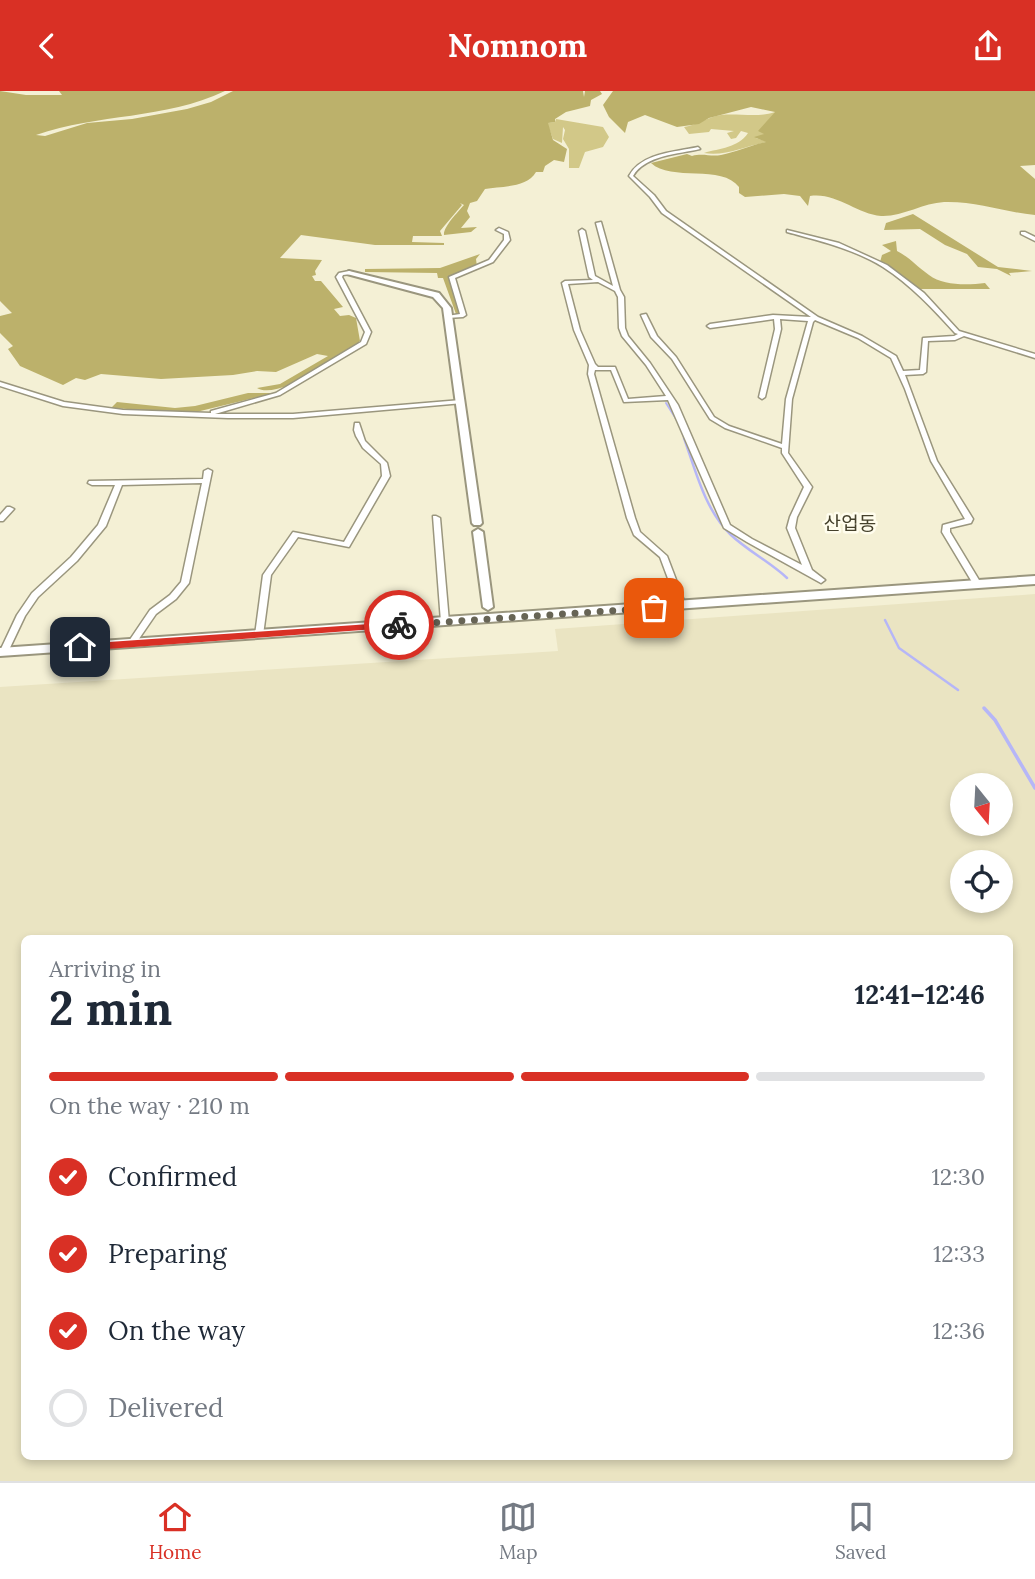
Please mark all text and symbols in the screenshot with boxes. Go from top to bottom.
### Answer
text: Nomnom [448,25,587,66]
icon: back [28,27,66,65]
icon: share [969,27,1007,65]
district label: 산업동 [824,511,876,535]
pin [624,578,684,638]
icon: bag [635,589,673,627]
courier [364,590,434,660]
icon: bike [380,606,418,644]
pin [50,617,110,677]
icon: home [61,628,99,666]
north arrow [950,773,1013,837]
map controls [950,773,1013,913]
button: locate [950,850,1013,913]
text: Arriving in [49,954,161,983]
text: 12:41–12:46 [855,978,985,1011]
text: 2 min [49,979,172,1038]
text: On the way · 210 m [49,1091,250,1120]
icon: check [49,1158,87,1196]
text: Confirmed [108,1160,237,1193]
text: 12:30 [931,1162,985,1191]
icon: check [49,1235,87,1273]
text: Preparing [108,1237,227,1270]
text: 12:33 [933,1239,985,1268]
icon: check [49,1312,87,1350]
text: On the way [108,1314,245,1347]
text: 12:36 [932,1316,985,1345]
text: Delivered [108,1391,224,1424]
tab: Home [149,1498,202,1564]
tab: Map [499,1498,537,1564]
tab: Saved [835,1498,886,1564]

